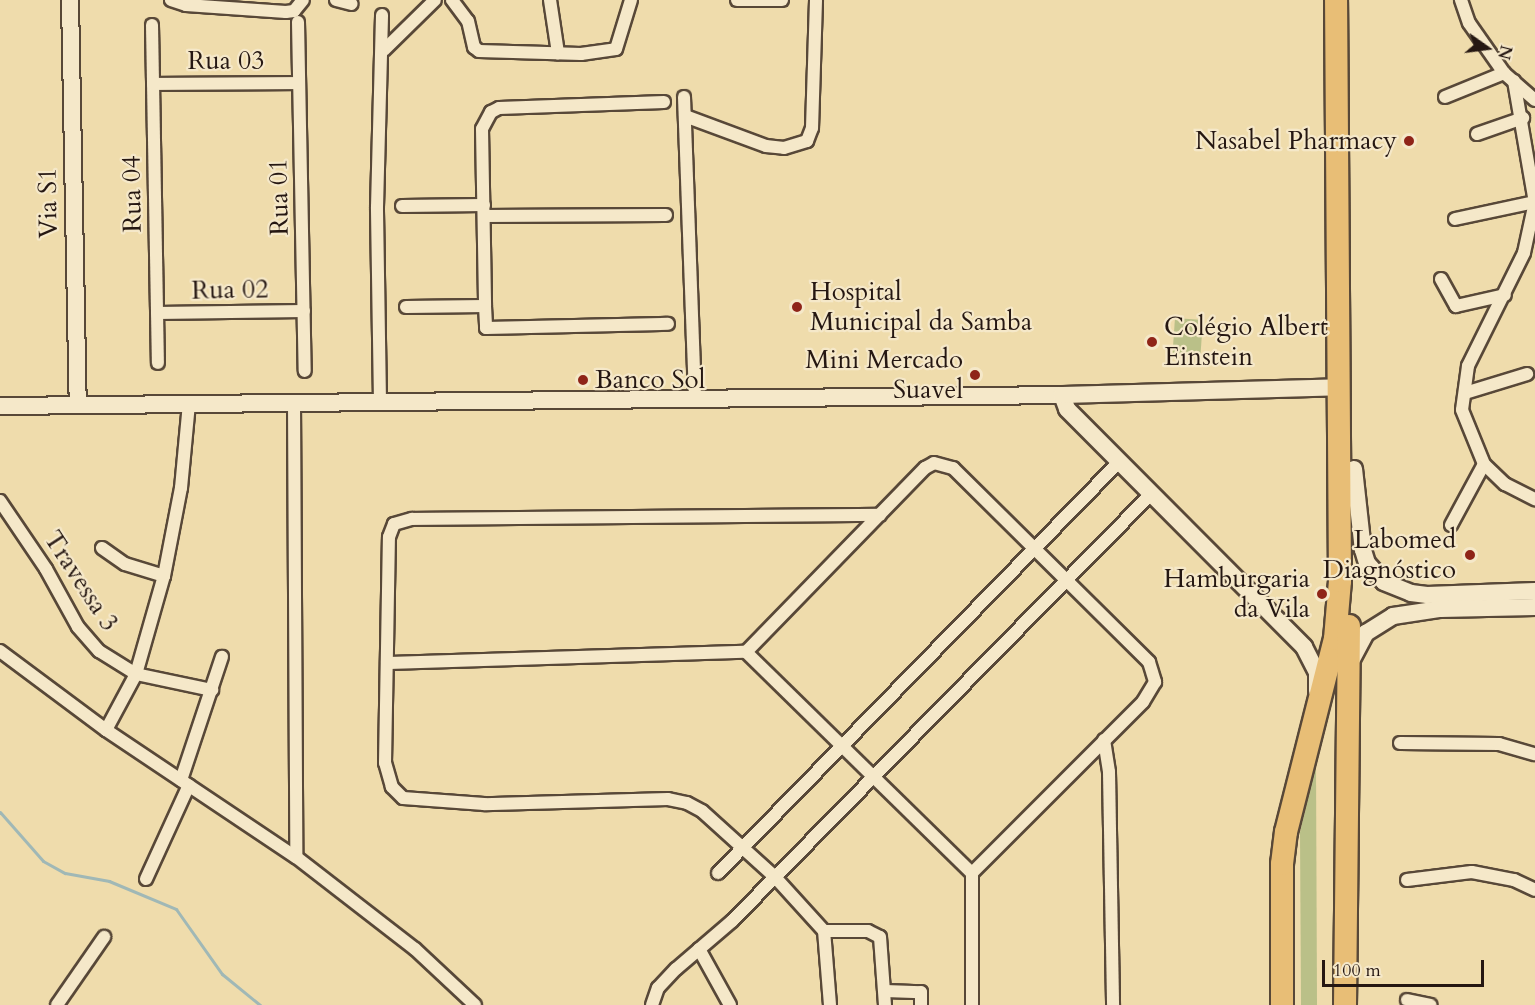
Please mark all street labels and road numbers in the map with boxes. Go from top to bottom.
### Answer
street label: Rua 03 [187,45,265,77]
street label: Rua 04 [116,155,148,233]
street label: Rua 01 [263,158,295,236]
street label: Via S1 [32,167,64,239]
street label: Rua 02 [191,274,269,306]
street label: Travessa 3 [37,525,125,637]

